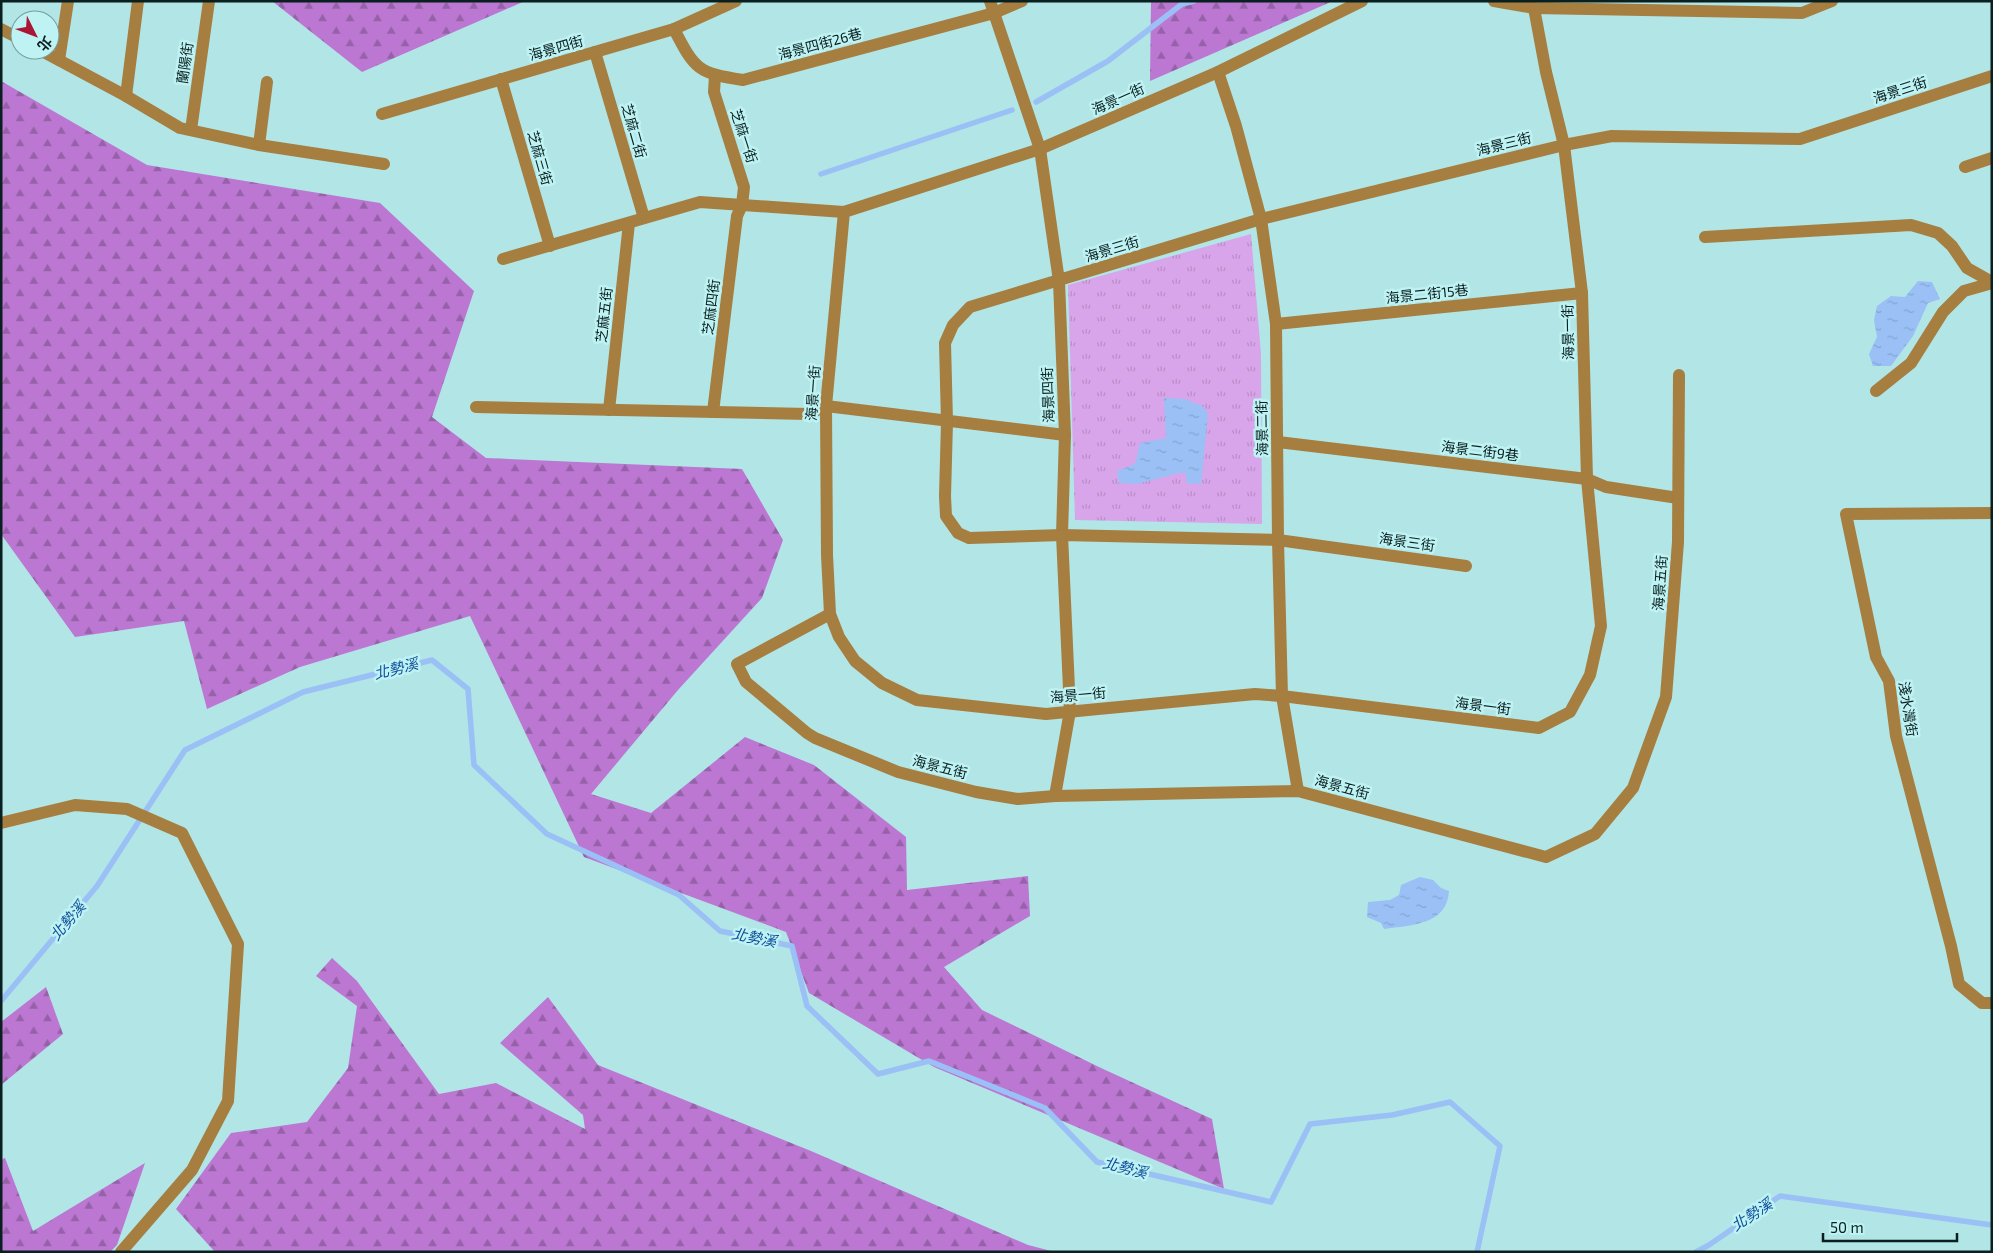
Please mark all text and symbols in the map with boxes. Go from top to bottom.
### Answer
north arrow [10,10,60,60]
street label: 海景四街26巷 [776,24,864,63]
street label: 海景四街 [527,32,585,63]
text: 北 [34,33,56,55]
street label: 蘭陽街 [173,41,196,85]
street label: 海景三街 [1871,73,1929,106]
street label: 海景一街 [1089,79,1147,118]
street label: 芝麻二街 [619,102,650,160]
street label: 芝麻一街 [728,107,761,165]
street label: 海景三街 [1475,128,1533,159]
street label: 芝麻三街 [525,129,556,187]
street label: 海景三街 [1083,232,1141,265]
street label: 芝麻四街 [699,278,722,336]
street label: 海景二街15巷 [1385,281,1469,306]
street label: 芝麻五街 [592,286,615,344]
street label: 海景一街 [1559,304,1576,360]
street label: 海景一街 [802,364,823,421]
street label: 海景四街 [1038,367,1057,423]
street label: 海景二街 [1253,400,1270,456]
street label: 海景二街9巷 [1440,437,1520,464]
street label: 海景三街 [1378,529,1436,554]
street label: 海景五街 [1649,554,1670,611]
water label: 北勢溪 [372,653,422,682]
street label: 淺水灣街 [1896,680,1921,738]
street label: 海景一街 [1049,684,1107,705]
street label: 海景一街 [1454,694,1512,717]
street label: 海景五街 [911,751,969,782]
street label: 海景五街 [1313,771,1371,802]
water label: 北勢溪 [46,896,90,943]
water label: 北勢溪 [730,924,780,951]
water label: 北勢溪 [1101,1153,1151,1182]
water label: 北勢溪 [1728,1193,1777,1234]
scale bar [1823,1210,1957,1242]
text: 50 m [1830,1218,1864,1236]

